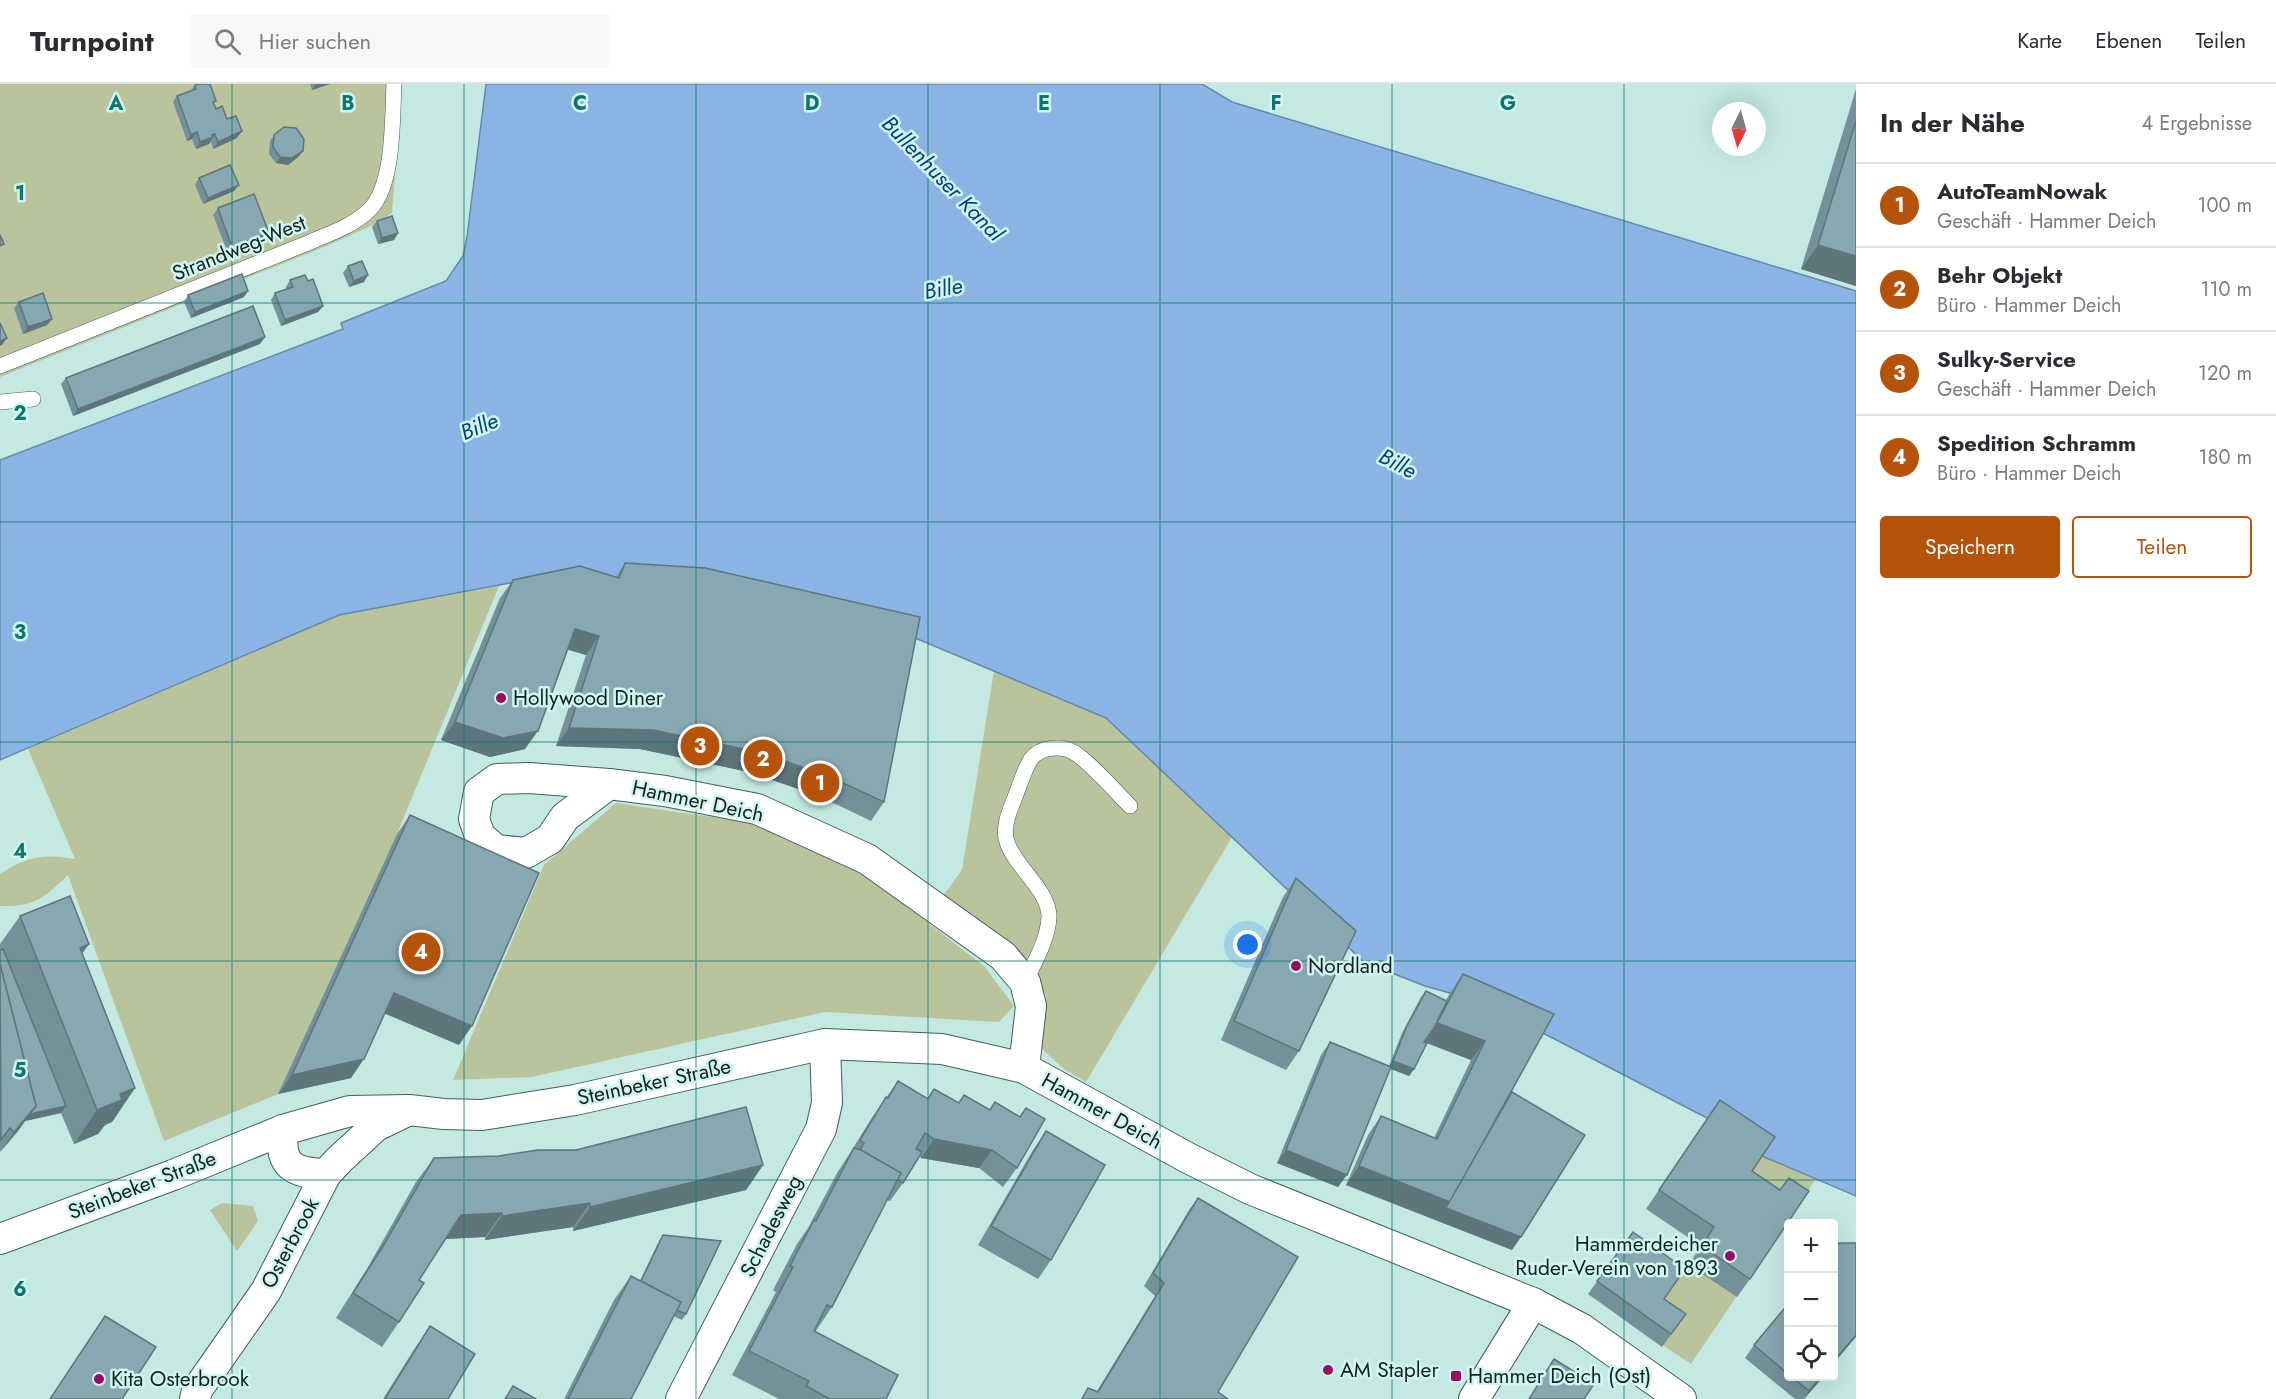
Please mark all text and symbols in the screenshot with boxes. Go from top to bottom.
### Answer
search box [190,14,610,68]
text: Turnpoint [30,21,154,62]
icon: search [211,25,244,58]
text: Hier suchen [259,25,371,57]
text: Karte [2017,26,2062,56]
text: Ebenen [2095,26,2162,56]
text: Teilen [2195,26,2246,56]
text: A [108,89,124,118]
text: B [341,89,355,118]
text: C [573,89,587,118]
text: D [805,89,819,118]
text: E [1038,89,1050,118]
text: F [1270,89,1282,118]
text: G [1500,89,1516,118]
north arrow [1712,102,1766,156]
text: In der Nähe [1880,104,2025,142]
water label: Bullenhuser Kanal [875,108,1012,249]
text: 4 Ergebnisse [2142,109,2252,138]
text: AutoTeamNowak [1937,175,2107,207]
text: 1 [15,179,25,208]
text: 1 [1894,191,1905,220]
text: 100 m [2197,191,2252,220]
text: Geschäft · Hammer Deich [1937,207,2157,236]
street label: Strandweg-West [168,208,310,288]
text: Behr Objekt [1937,259,2062,291]
water label: Bille [921,269,965,307]
text: 2 [1893,275,1906,304]
text: 110 m [2200,275,2252,304]
text: Büro · Hammer Deich [1937,291,2122,320]
text: Sulky-Service [1937,343,2076,375]
text: 3 [1893,359,1906,388]
text: 120 m [2198,359,2252,388]
text: Geschäft · Hammer Deich [1937,375,2157,404]
text: 2 [13,399,27,428]
water label: Bille [455,404,503,448]
text: Spedition Schramm [1937,427,2136,459]
water label: Bille [1374,440,1422,486]
text: 4 [1893,443,1906,472]
text: 180 m [2198,443,2252,472]
text: Büro · Hammer Deich [1937,459,2122,488]
button: Speichern [1880,516,2060,578]
button: Teilen [2072,516,2252,578]
text: 3 [14,618,26,647]
place label: Hollywood Diner [513,683,664,713]
marker: Hollywood Diner [494,691,508,705]
pin: 3 [680,724,720,768]
pin: 2 [744,736,783,782]
pin: 1 [800,760,840,806]
street label: Hammer Deich [629,772,767,830]
text: 4 [13,837,27,866]
pin: 4 [402,930,440,974]
your location [1233,930,1262,959]
place label: Nordland [1308,951,1393,981]
marker: Nordland [1289,959,1303,973]
street label: Steinbeker Straße [574,1051,734,1113]
text: 5 [14,1056,27,1085]
street label: Hammer Deich [1036,1065,1168,1157]
street label: Steinbeker Straße [64,1143,221,1227]
street label: Schadesweg [733,1170,809,1282]
street label: Osterbrook [253,1192,327,1294]
map controls [1784,1219,1838,1381]
button: + [1784,1219,1838,1273]
place label: Hammerdeicher Ruder-Verein von 1893 [1515,1229,1719,1283]
marker: Hammerdeicher Ruder-Verein von 1893 [1723,1249,1737,1263]
button: − [1784,1273,1838,1327]
text: 6 [13,1275,27,1304]
button: locate [1784,1327,1838,1381]
place label: AM Stapler [1340,1355,1439,1385]
place label: Hammer Deich (Ost) [1468,1361,1651,1391]
marker: AM Stapler [1321,1363,1335,1377]
place label: Kita Osterbrook [111,1364,250,1394]
marker: Hammer Deich (Ost) [1449,1369,1463,1383]
marker: Kita Osterbrook [92,1372,106,1386]

